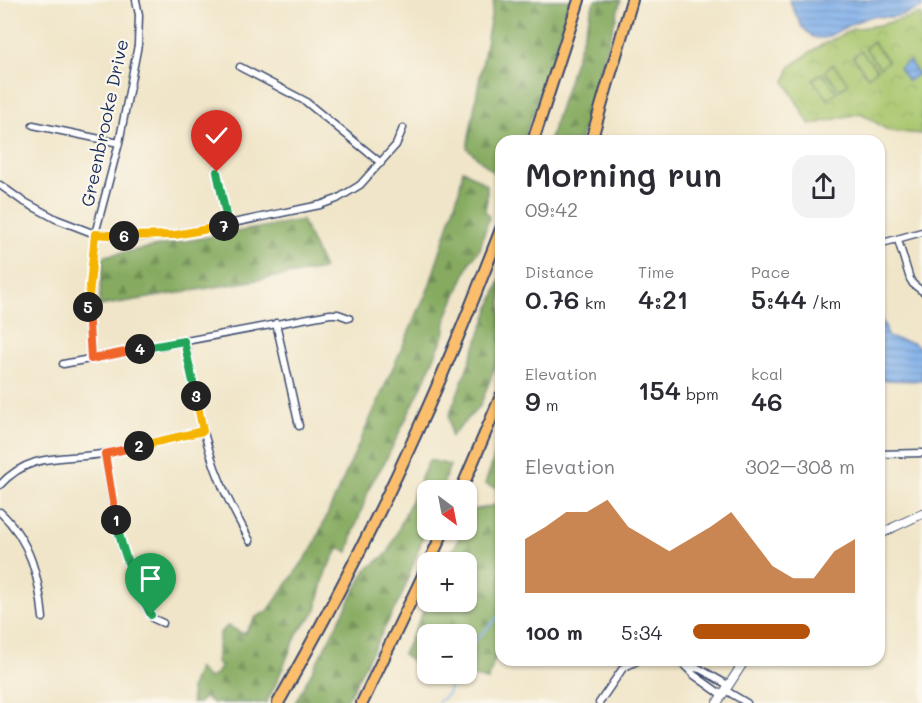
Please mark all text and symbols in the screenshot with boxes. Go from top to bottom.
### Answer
street label: Greenbrooke Drive [75,37,133,209]
pin [191,110,242,172]
icon: check [200,119,233,152]
text: Morning run [525,152,722,195]
button: share [792,155,855,218]
text: 09:42 [525,196,578,222]
pin: 7 [209,211,239,241]
text: 7 [220,215,228,236]
pin: 6 [109,221,139,251]
text: 6 [119,225,129,246]
text: Distance [525,261,594,282]
text: Time [638,261,674,282]
text: Pace [751,261,790,282]
text: 0.76 [525,282,580,316]
text: 4:21 [638,282,688,316]
text: 5:44 [751,282,807,316]
pin: 5 [73,292,103,322]
text: km [580,292,606,313]
text: /km [807,292,841,313]
text: 5 [83,296,93,317]
pin: 4 [125,334,155,364]
text: 4 [135,338,145,359]
text: Elevation [525,363,597,384]
text: kcal [751,363,783,384]
text: 154 [638,373,681,407]
pin: 3 [181,381,211,411]
text: bpm [681,383,719,404]
text: 9 [525,384,541,418]
text: 46 [751,384,783,418]
text: 3 [191,385,201,406]
text: m [541,394,558,415]
pin: 2 [124,431,154,461]
text: 2 [135,435,143,456]
text: Elevation [525,453,615,479]
text: 302–308 m [745,453,855,479]
north arrow [417,480,477,540]
map controls [417,480,477,684]
pin: 1 [101,505,131,535]
text: 1 [112,509,120,530]
button: + [417,552,477,612]
pin [125,553,176,615]
icon: arrive [134,562,167,595]
text: 100 m [525,619,583,645]
text: 5:34 [621,619,662,645]
button: − [417,624,477,684]

